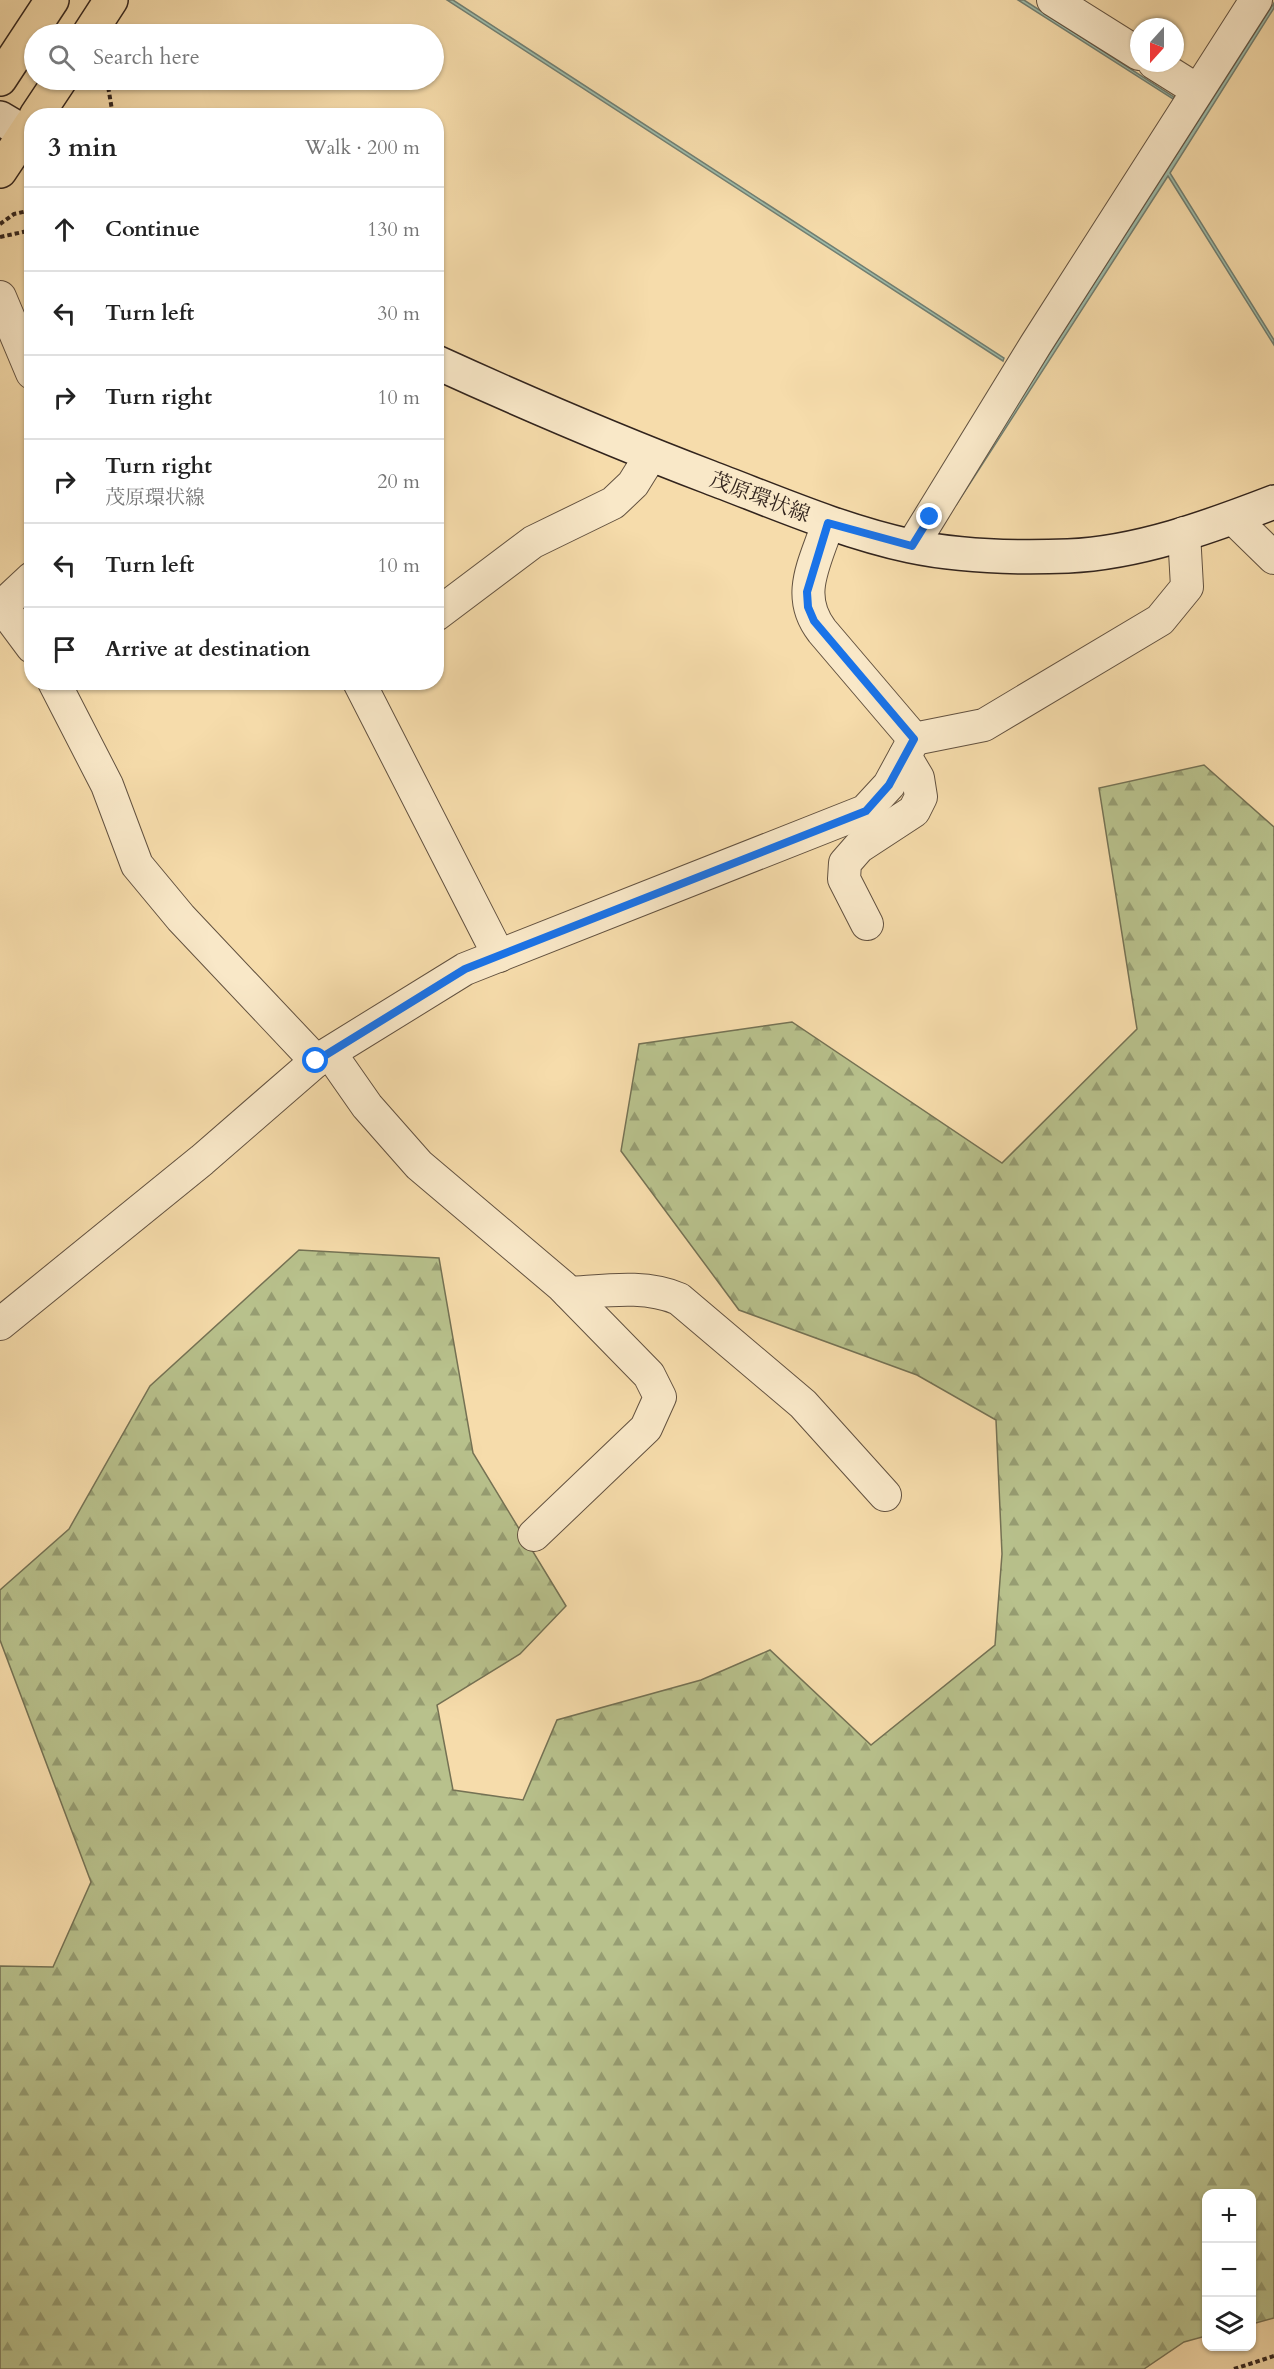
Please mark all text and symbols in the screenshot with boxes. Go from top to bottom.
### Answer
north arrow [1130,18,1184,72]
search box [24,24,444,90]
icon: search [45,41,78,74]
text: Search here [93,42,200,72]
text: 3 min [48,130,117,165]
text: Walk · 200 m [305,134,420,161]
icon: ahead [48,213,81,246]
text: Continue [105,214,200,244]
text: 130 m [367,216,420,243]
icon: left [48,297,81,330]
text: Turn left [105,298,194,328]
text: 30 m [377,300,420,327]
icon: right [48,381,81,414]
text: Turn right [105,382,212,412]
text: 10 m [377,384,420,411]
text: Turn right [105,451,212,481]
icon: right [48,465,81,498]
street label: 茂原環状線 [706,465,814,530]
text: 20 m [377,468,420,495]
text: 茂原環状線 [105,484,205,511]
route end [916,503,942,529]
icon: left [48,549,81,582]
text: Turn left [105,550,194,580]
text: 10 m [377,552,420,579]
icon: arrive [48,633,81,666]
text: Arrive at destination [105,634,310,664]
route start [302,1047,328,1073]
map controls [1202,2189,1256,2351]
button: + [1202,2189,1256,2243]
button: − [1202,2243,1256,2297]
button: layers [1202,2297,1256,2351]

